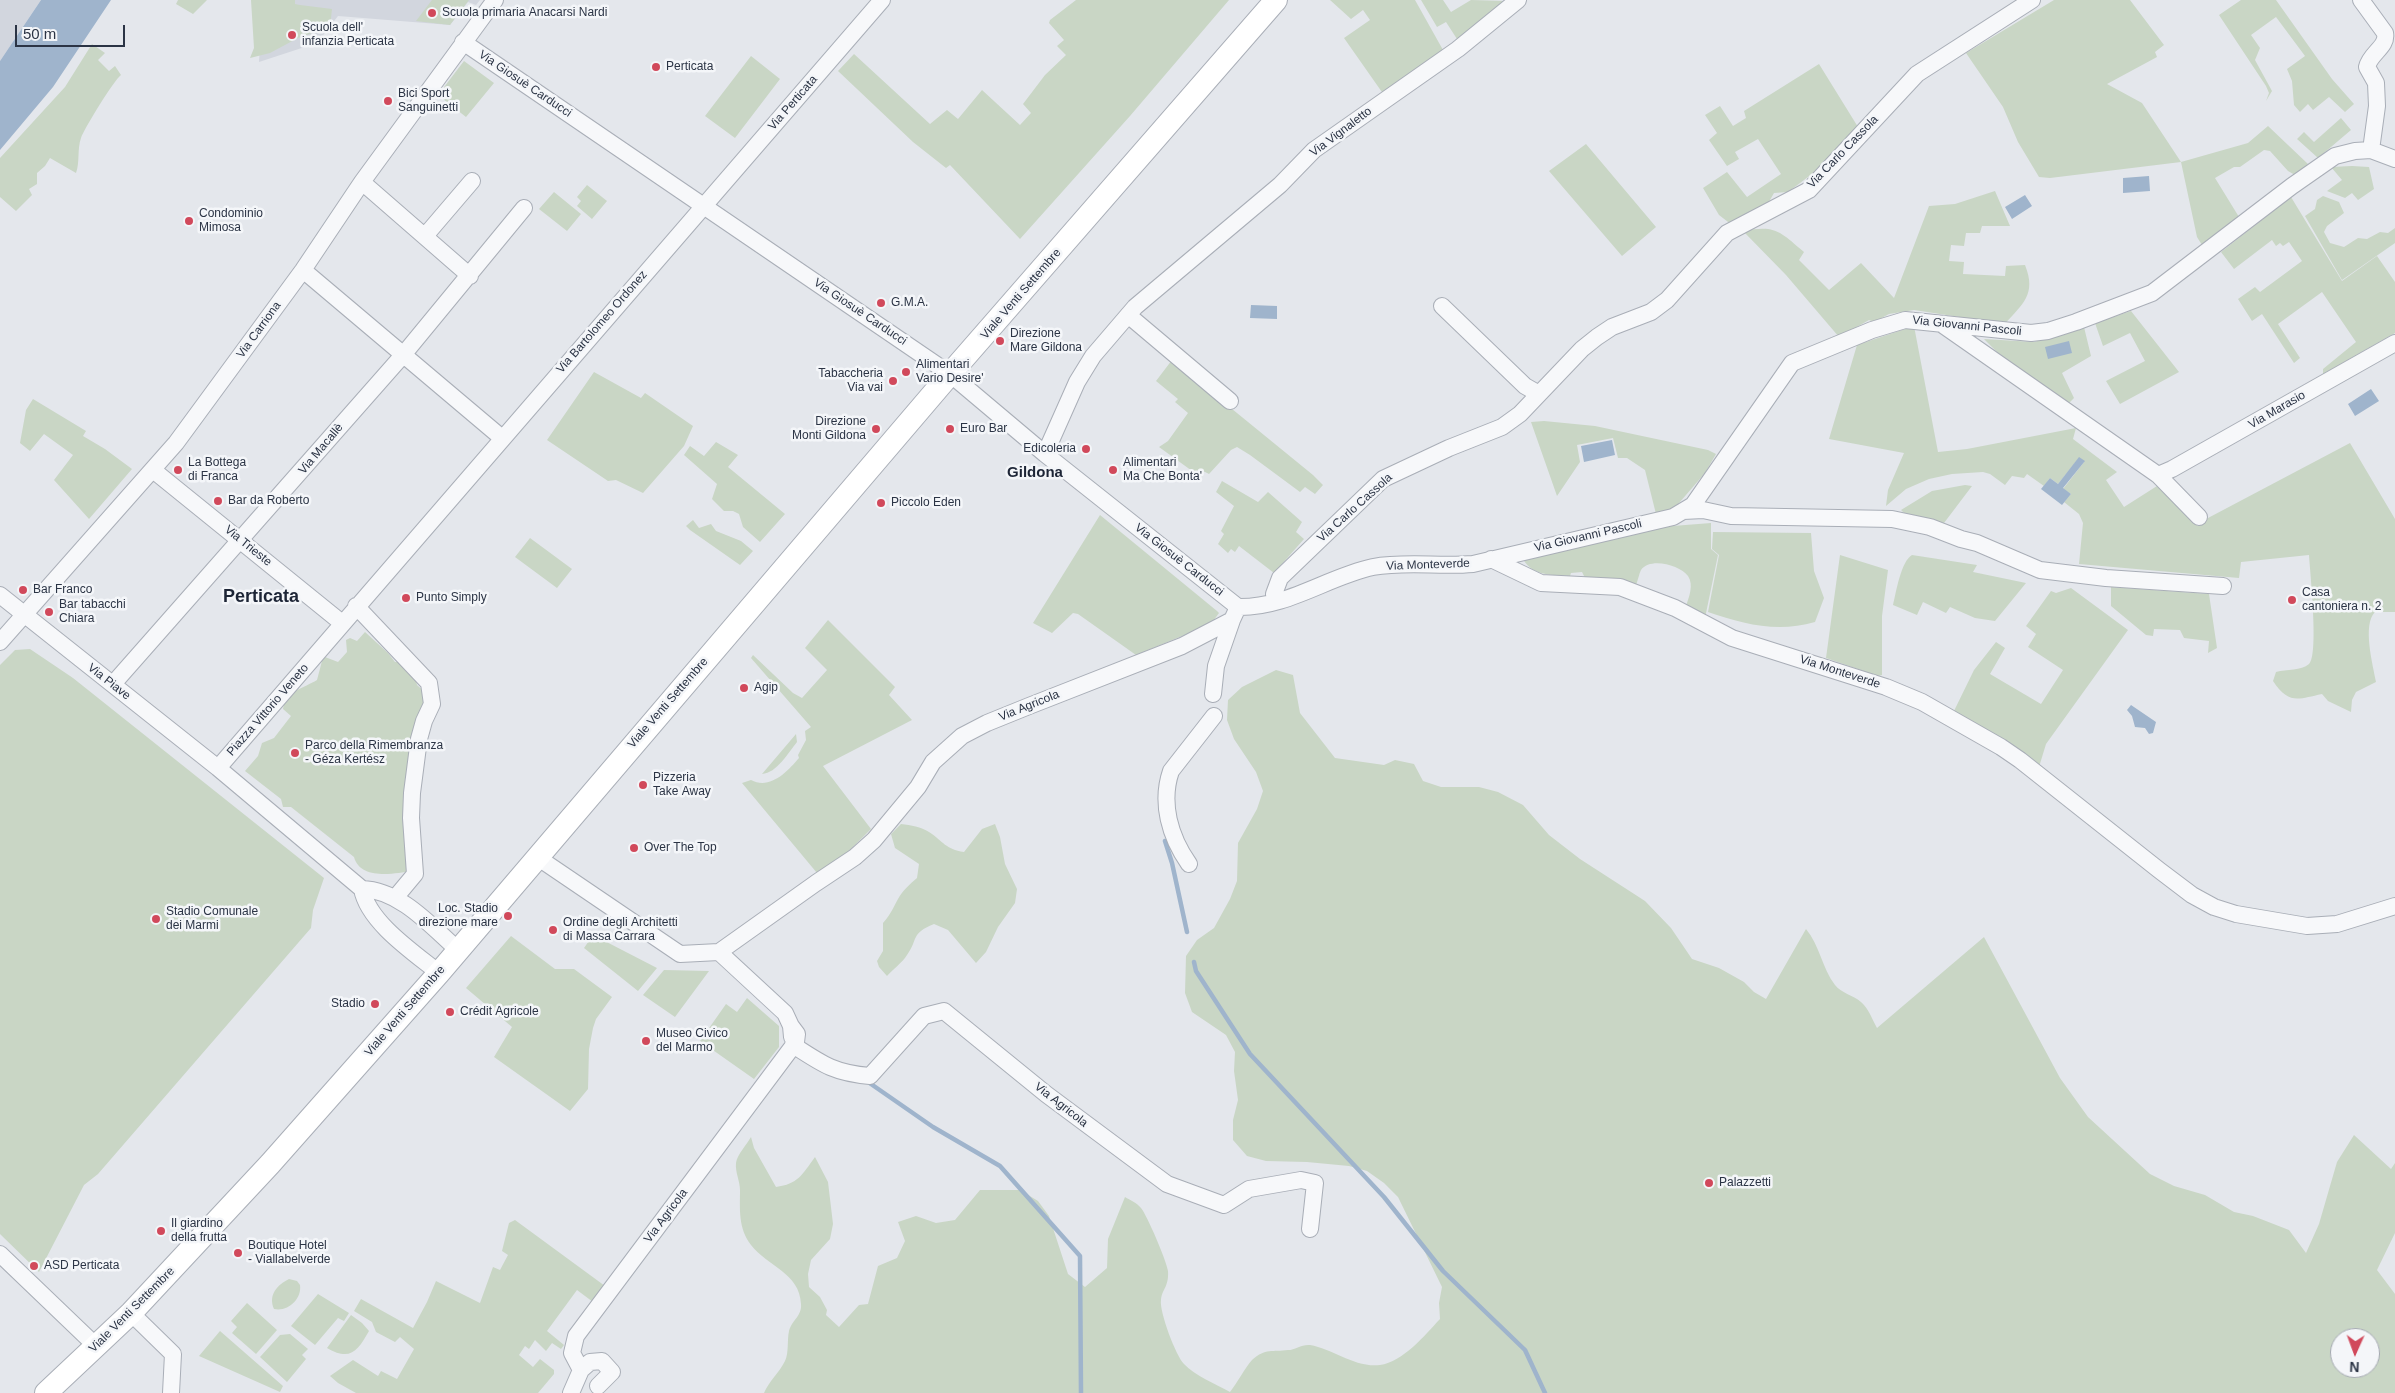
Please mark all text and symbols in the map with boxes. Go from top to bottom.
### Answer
place label: Scuola primaria Anacarsi Nardi [442,6,607,20]
marker: Scuola primaria Anacarsi Nardi [426,7,438,19]
scale bar [18,15,128,47]
place label: Scuola dell' infanzia Perticata [302,21,394,49]
text: 50 m [23,25,56,42]
marker: Scuola dell' infanzia Perticata [286,29,298,41]
street label: Via Giosuè Carducci [476,48,574,120]
place label: Perticata [666,60,713,74]
marker: Perticata [650,61,662,73]
street label: Via Perticata [765,73,821,133]
place label: Bici Sport Sanguinetti [398,87,458,115]
marker: Bici Sport Sanguinetti [382,95,394,107]
street label: Via Vignaletto [1307,104,1375,160]
street label: Via Carlo Cassola [1805,113,1881,191]
place label: Condominio Mimosa [199,207,263,235]
marker: Condominio Mimosa [183,215,195,227]
street label: Viale Venti Settembre [978,246,1064,342]
street label: Via Bartolomeo Ordonez [554,268,650,376]
street label: Via Giosuè Carducci [811,276,909,348]
place label: G.M.A. [891,296,928,310]
marker: G.M.A. [875,297,887,309]
street label: Via Carriona [234,299,284,361]
street label: Via Giovanni Pascoli [1912,313,2022,339]
place label: Direzione Mare Gildona [1010,327,1082,355]
marker: Direzione Mare Gildona [994,335,1006,347]
place label: Alimentari Vario Desire' [916,358,983,386]
marker: Alimentari Vario Desire' [900,366,912,378]
place label: Tabaccheria Via vai [818,367,883,395]
marker: Tabaccheria Via vai [887,375,899,387]
street label: Via Marasio [2246,388,2308,432]
place label: Direzione Monti Gildona [792,415,866,443]
street label: Via Macallè [296,421,346,477]
place label: Euro Bar [960,422,1007,436]
marker: Direzione Monti Gildona [870,423,882,435]
marker: Euro Bar [944,423,956,435]
place label: Edicoleria [1023,442,1076,456]
marker: Edicoleria [1080,443,1092,455]
place label: La Bottega di Franca [188,456,246,484]
place label: Alimentari Ma Che Bonta' [1123,456,1202,484]
marker: La Bottega di Franca [172,464,184,476]
district label: Gildona [1007,464,1063,482]
marker: Alimentari Ma Che Bonta' [1107,464,1119,476]
street label: Via Carlo Cassola [1315,471,1395,545]
place label: Bar da Roberto [228,494,309,508]
marker: Bar da Roberto [212,495,224,507]
place label: Piccolo Eden [891,496,961,510]
marker: Piccolo Eden [875,497,887,509]
street label: Via Giovanni Pascoli [1533,517,1643,555]
street label: Via Giosuè Carducci [1132,521,1226,599]
street label: Via Trieste [221,523,275,569]
street label: Via Monteverde [1386,556,1470,574]
place label: Bar Franco [33,583,92,597]
marker: Bar Franco [17,584,29,596]
district label: Perticata [223,586,299,608]
place label: Casa cantoniera n. 2 [2302,586,2381,614]
place label: Punto Simply [416,591,487,605]
marker: Punto Simply [400,592,412,604]
marker: Casa cantoniera n. 2 [2286,594,2298,606]
place label: Bar tabacchi Chiara [59,598,126,626]
marker: Bar tabacchi Chiara [43,606,55,618]
street label: Via Monteverde [1798,652,1882,692]
street label: Viale Venti Settembre [625,655,711,751]
street label: Via Piave [85,661,133,703]
street label: Piazza Vittorio Veneto [224,661,312,759]
place label: Agip [754,681,778,695]
marker: Agip [738,682,750,694]
street label: Via Agricola [997,687,1061,725]
place label: Parco della Rimembranza - Géza Kertész [305,739,443,767]
marker: Parco della Rimembranza - Géza Kertész [289,747,301,759]
place label: Pizzeria Take Away [653,771,711,799]
marker: Pizzeria Take Away [637,779,649,791]
place label: Over The Top [644,841,717,855]
marker: Over The Top [628,842,640,854]
place label: Loc. Stadio direzione mare [419,902,498,930]
place label: Stadio Comunale dei Marmi [166,905,258,933]
marker: Loc. Stadio direzione mare [502,910,514,922]
marker: Stadio Comunale dei Marmi [150,913,162,925]
place label: Ordine degli Architetti di Massa Carrara [563,916,678,944]
marker: Ordine degli Architetti di Massa Carrara [547,924,559,936]
street label: Viale Venti Settembre [362,963,448,1059]
place label: Stadio [331,997,365,1011]
marker: Stadio [369,998,381,1010]
place label: Crédit Agricole [460,1005,539,1019]
marker: Crédit Agricole [444,1006,456,1018]
place label: Museo Civico del Marmo [656,1027,728,1055]
marker: Museo Civico del Marmo [640,1035,652,1047]
street label: Via Agricola [1031,1080,1091,1130]
place label: Palazzetti [1719,1176,1771,1190]
marker: Palazzetti [1703,1177,1715,1189]
street label: Via Agricola [641,1186,691,1246]
place label: Il giardino della frutta [171,1217,227,1245]
marker: Il giardino della frutta [155,1225,167,1237]
place label: Boutique Hotel - Viallabelverde [248,1239,330,1267]
marker: Boutique Hotel - Viallabelverde [232,1247,244,1259]
place label: ASD Perticata [44,1259,119,1273]
marker: ASD Perticata [28,1260,40,1272]
street label: Viale Venti Settembre [86,1264,178,1356]
north arrow [2330,1328,2380,1378]
text: N [2349,1359,2360,1375]

